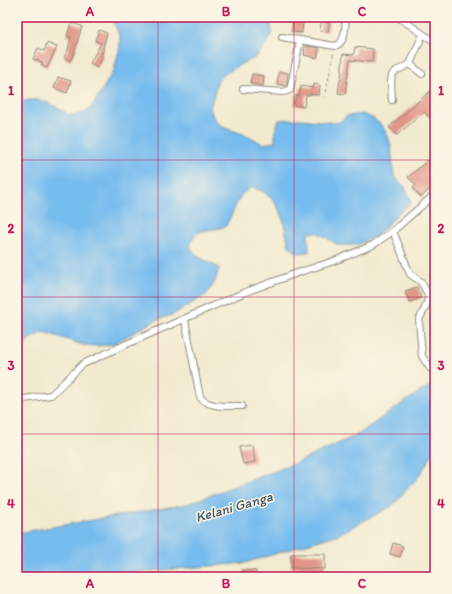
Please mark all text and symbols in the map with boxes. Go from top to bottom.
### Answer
text: A [85,4,95,19]
text: B [222,4,231,19]
text: C [358,4,367,19]
text: 1 [8,83,14,98]
text: 1 [438,83,444,98]
text: 2 [8,221,15,236]
text: 2 [438,221,445,236]
text: 3 [7,358,15,373]
text: 3 [437,358,445,373]
water label: Kelani Ganga [193,488,276,526]
text: 4 [7,496,15,511]
text: 4 [437,496,445,511]
text: A [85,576,95,591]
text: B [222,576,231,591]
text: C [358,576,367,591]

